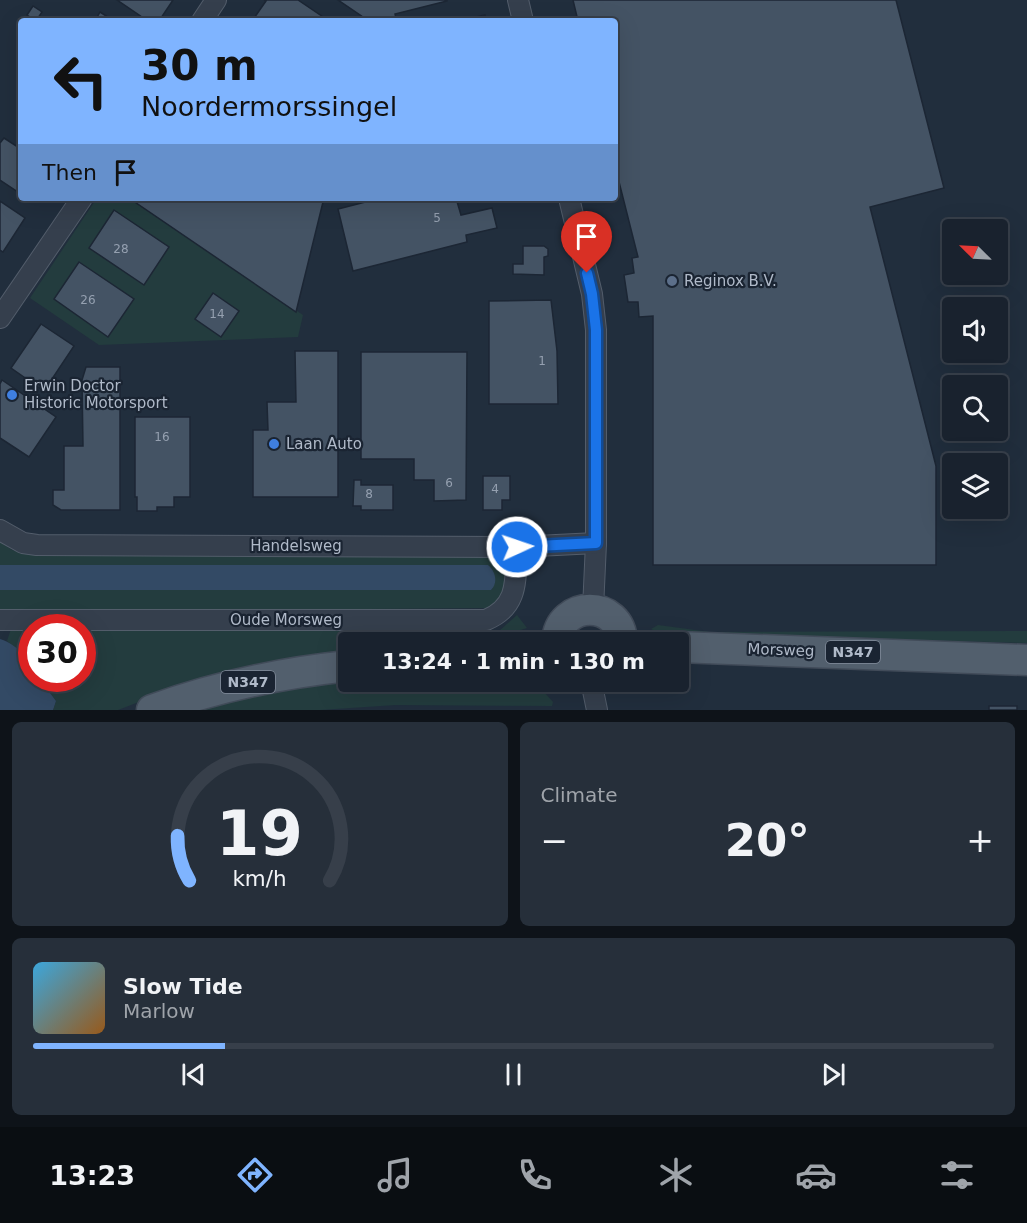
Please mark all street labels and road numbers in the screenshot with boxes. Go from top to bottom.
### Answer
street label: Handelsweg [250,537,342,555]
street label: Oude Morsweg [230,611,342,629]
street label: Morsweg [747,640,815,660]
road number: N347 [826,641,880,663]
road number: N347 [221,671,275,693]

